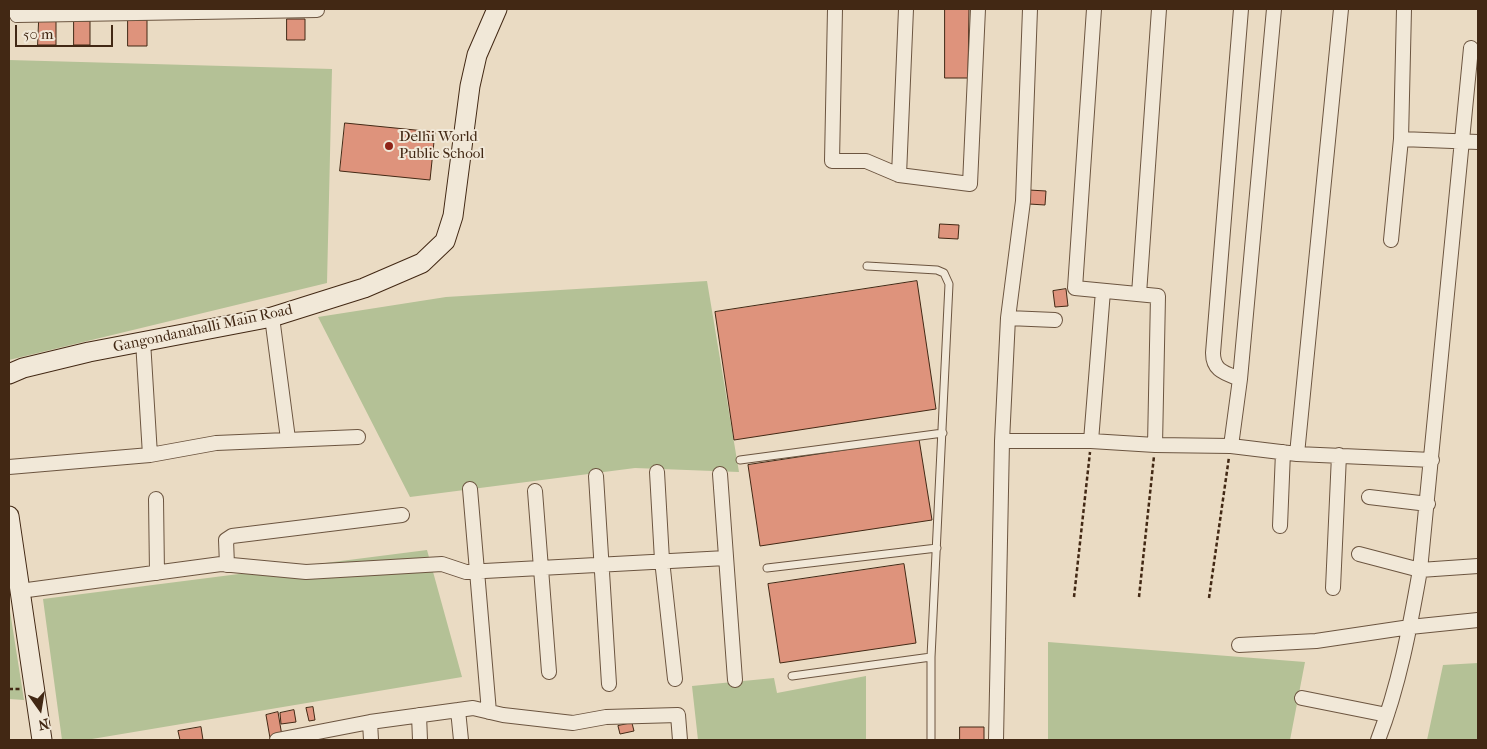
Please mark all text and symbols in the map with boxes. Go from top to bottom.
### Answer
scale bar [18,15,115,47]
text: 50 m [23,25,53,43]
place label: Delhi World Public School [399,128,484,163]
marker: Delhi World Public School [383,140,395,152]
street label: Gangondanahalli Main Road [112,301,294,357]
north arrow [15,684,65,734]
text: N [36,715,51,734]

